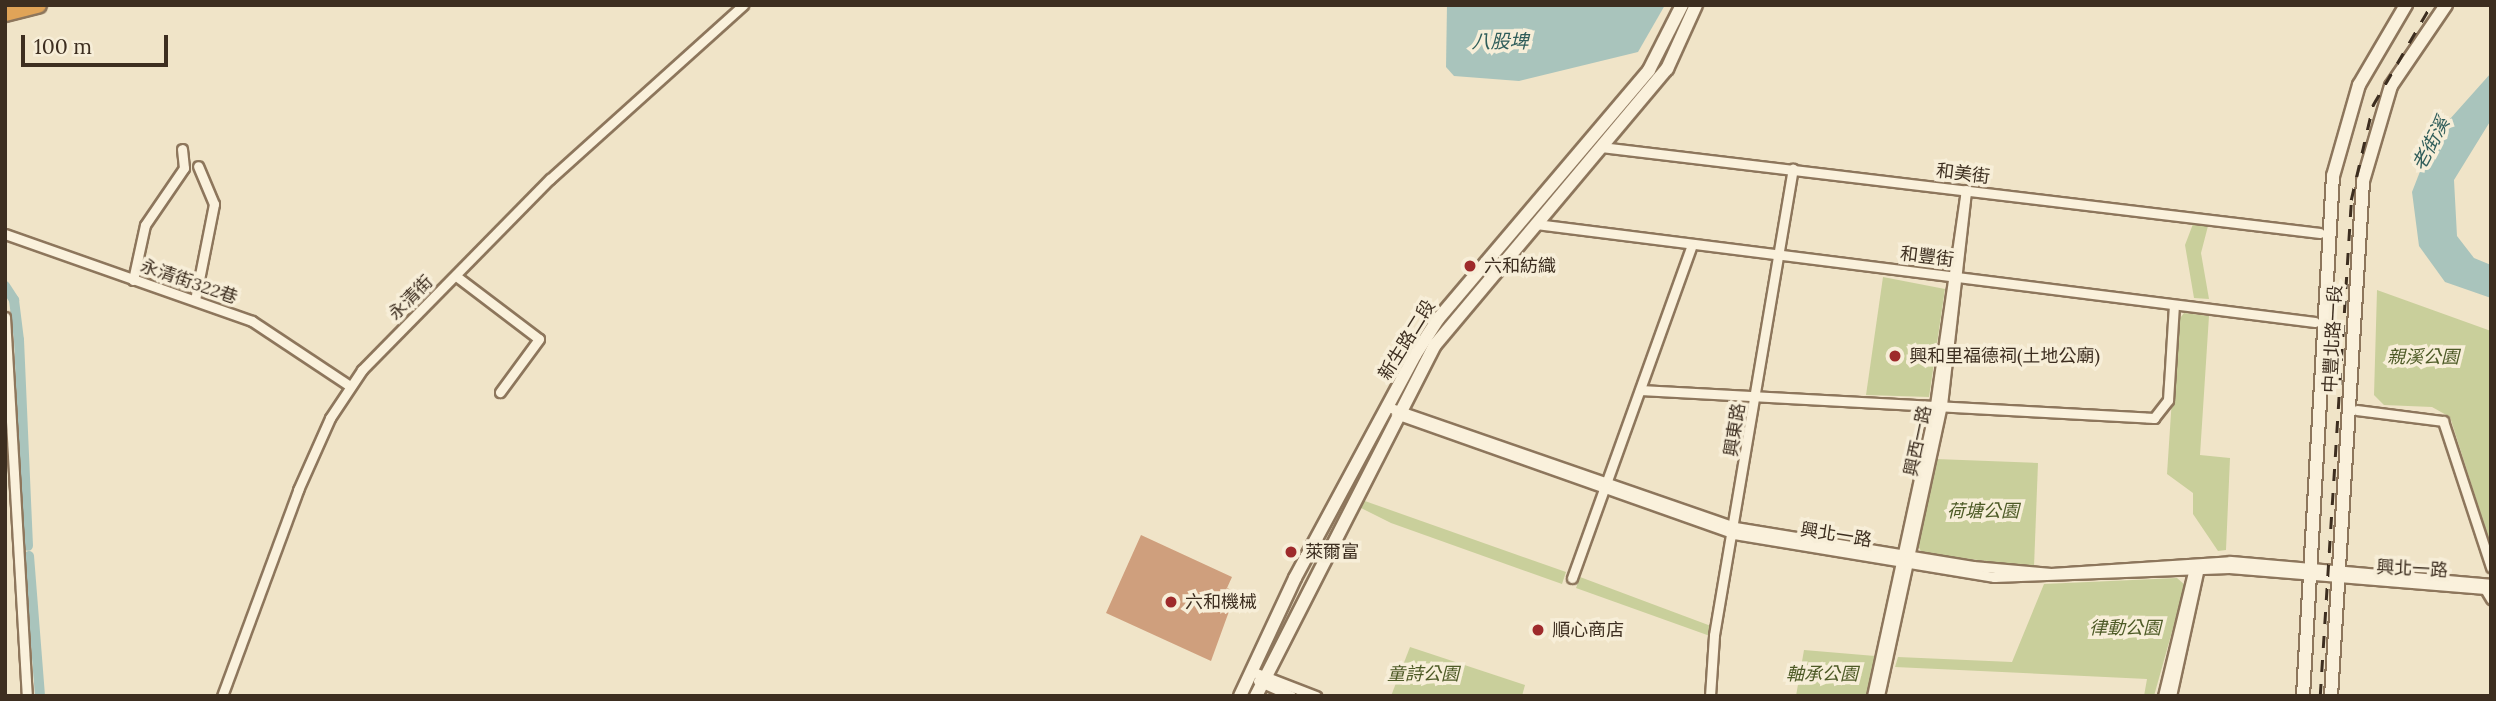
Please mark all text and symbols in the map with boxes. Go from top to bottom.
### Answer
scale bar [24,21,172,65]
water label: 八股埤 [1472,31,1528,53]
text: 100 m [34,33,92,60]
water label: 老街溪 [2408,113,2454,175]
street label: 和美街 [1935,160,1991,188]
street label: 和豐街 [1899,243,1955,271]
street label: 永清街322巷 [138,255,240,309]
place label: 六和紡織 [1484,255,1556,277]
marker: 六和紡織 [1462,258,1478,274]
street label: 永清街 [384,271,438,325]
street label: 中豐北路一段 [2319,285,2347,393]
street label: 新生路二段 [1374,296,1440,384]
place label: 興和里福德祠(土地公廟) [1909,345,2100,367]
park label: 親溪公園 [2387,346,2459,368]
marker: 興和里福德祠(土地公廟) [1887,348,1903,364]
street label: 興東路 [1720,402,1750,458]
street label: 興西一路 [1900,404,1936,478]
park label: 荷塘公園 [1947,500,2019,522]
street label: 興北一路 [1799,519,1873,551]
place label: 萊爾富 [1305,541,1359,563]
marker: 萊爾富 [1283,544,1299,560]
street label: 興北一路 [2375,556,2449,582]
place label: 六和機械 [1185,591,1257,613]
marker: 六和機械 [1163,594,1179,610]
park label: 律動公園 [2089,617,2161,639]
place label: 順心商店 [1552,619,1624,641]
marker: 順心商店 [1530,622,1546,638]
park label: 童詩公園 [1387,663,1459,685]
park label: 軸承公園 [1786,663,1858,685]

